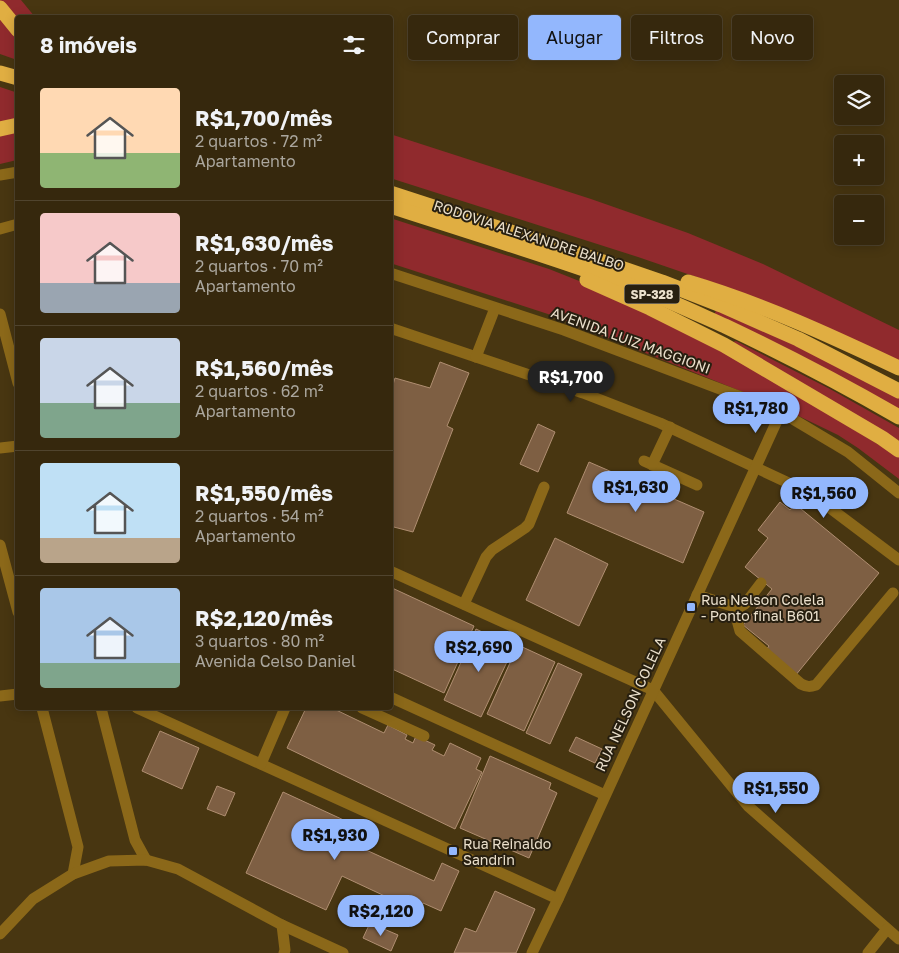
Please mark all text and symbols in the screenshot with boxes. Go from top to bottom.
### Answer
chip: Comprar [408,15,518,60]
chip: Alugar [528,15,621,60]
chip: Filtros [631,15,722,60]
chip: Novo [732,15,813,60]
icon: filters [340,31,368,59]
text: 8 imóveis [40,32,137,58]
map controls [834,75,884,245]
button: layers [834,75,884,125]
text: R$1,700/mês [195,105,333,131]
icon: home [80,108,140,168]
text: 2 quartos · 72 m² [195,131,322,151]
button: + [834,135,884,185]
text: Apartamento [195,151,296,171]
button: − [834,195,884,245]
street label: RODOVIA ALEXANDRE BALBO [432,196,626,274]
text: R$1,630/mês [195,230,334,256]
icon: home [80,233,140,293]
text: 2 quartos · 70 m² [195,256,323,276]
text: Apartamento [195,276,296,296]
road number: SP-328 [624,284,680,304]
street label: AVENIDA LUIZ MAGGIONI [549,303,713,377]
text: R$1,560/mês [195,355,334,381]
icon: home [80,358,140,418]
pin: R$1,700 [525,360,617,403]
text: R$1,700 [539,367,603,387]
text: 2 quartos · 62 m² [195,381,324,401]
pin: R$1,780 [710,392,802,434]
text: R$1,780 [724,398,788,418]
text: Apartamento [195,401,296,421]
pin: R$1,630 [590,470,682,513]
pin: R$1,560 [778,476,870,519]
text: R$1,630 [603,477,669,497]
text: R$1,550/mês [195,480,333,506]
icon: home [80,483,140,543]
text: R$1,560 [791,483,857,503]
text: 2 quartos · 54 m² [195,506,324,526]
text: Apartamento [195,526,296,546]
place label: Rua Nelson Colela - Ponto final B601 [701,591,824,624]
marker: Rua Nelson Colela - Ponto final B601 [685,601,697,613]
text: R$2,120/mês [195,605,333,631]
icon: home [80,608,140,668]
pin: R$2,690 [433,630,525,673]
text: 3 quartos · 80 m² [195,631,324,651]
street label: RUA NELSON COLELA [591,633,669,774]
text: R$2,690 [445,637,513,657]
text: Avenida Celso Daniel [195,651,356,671]
pin: R$1,550 [730,772,822,814]
text: R$1,550 [743,778,809,798]
pin: R$1,930 [289,818,381,861]
text: R$1,930 [302,825,368,845]
place label: Rua Reinaldo Sandrin [463,835,551,868]
marker: Rua Reinaldo Sandrin [447,845,459,857]
pin: R$2,120 [335,894,427,937]
text: R$2,120 [348,901,414,921]

